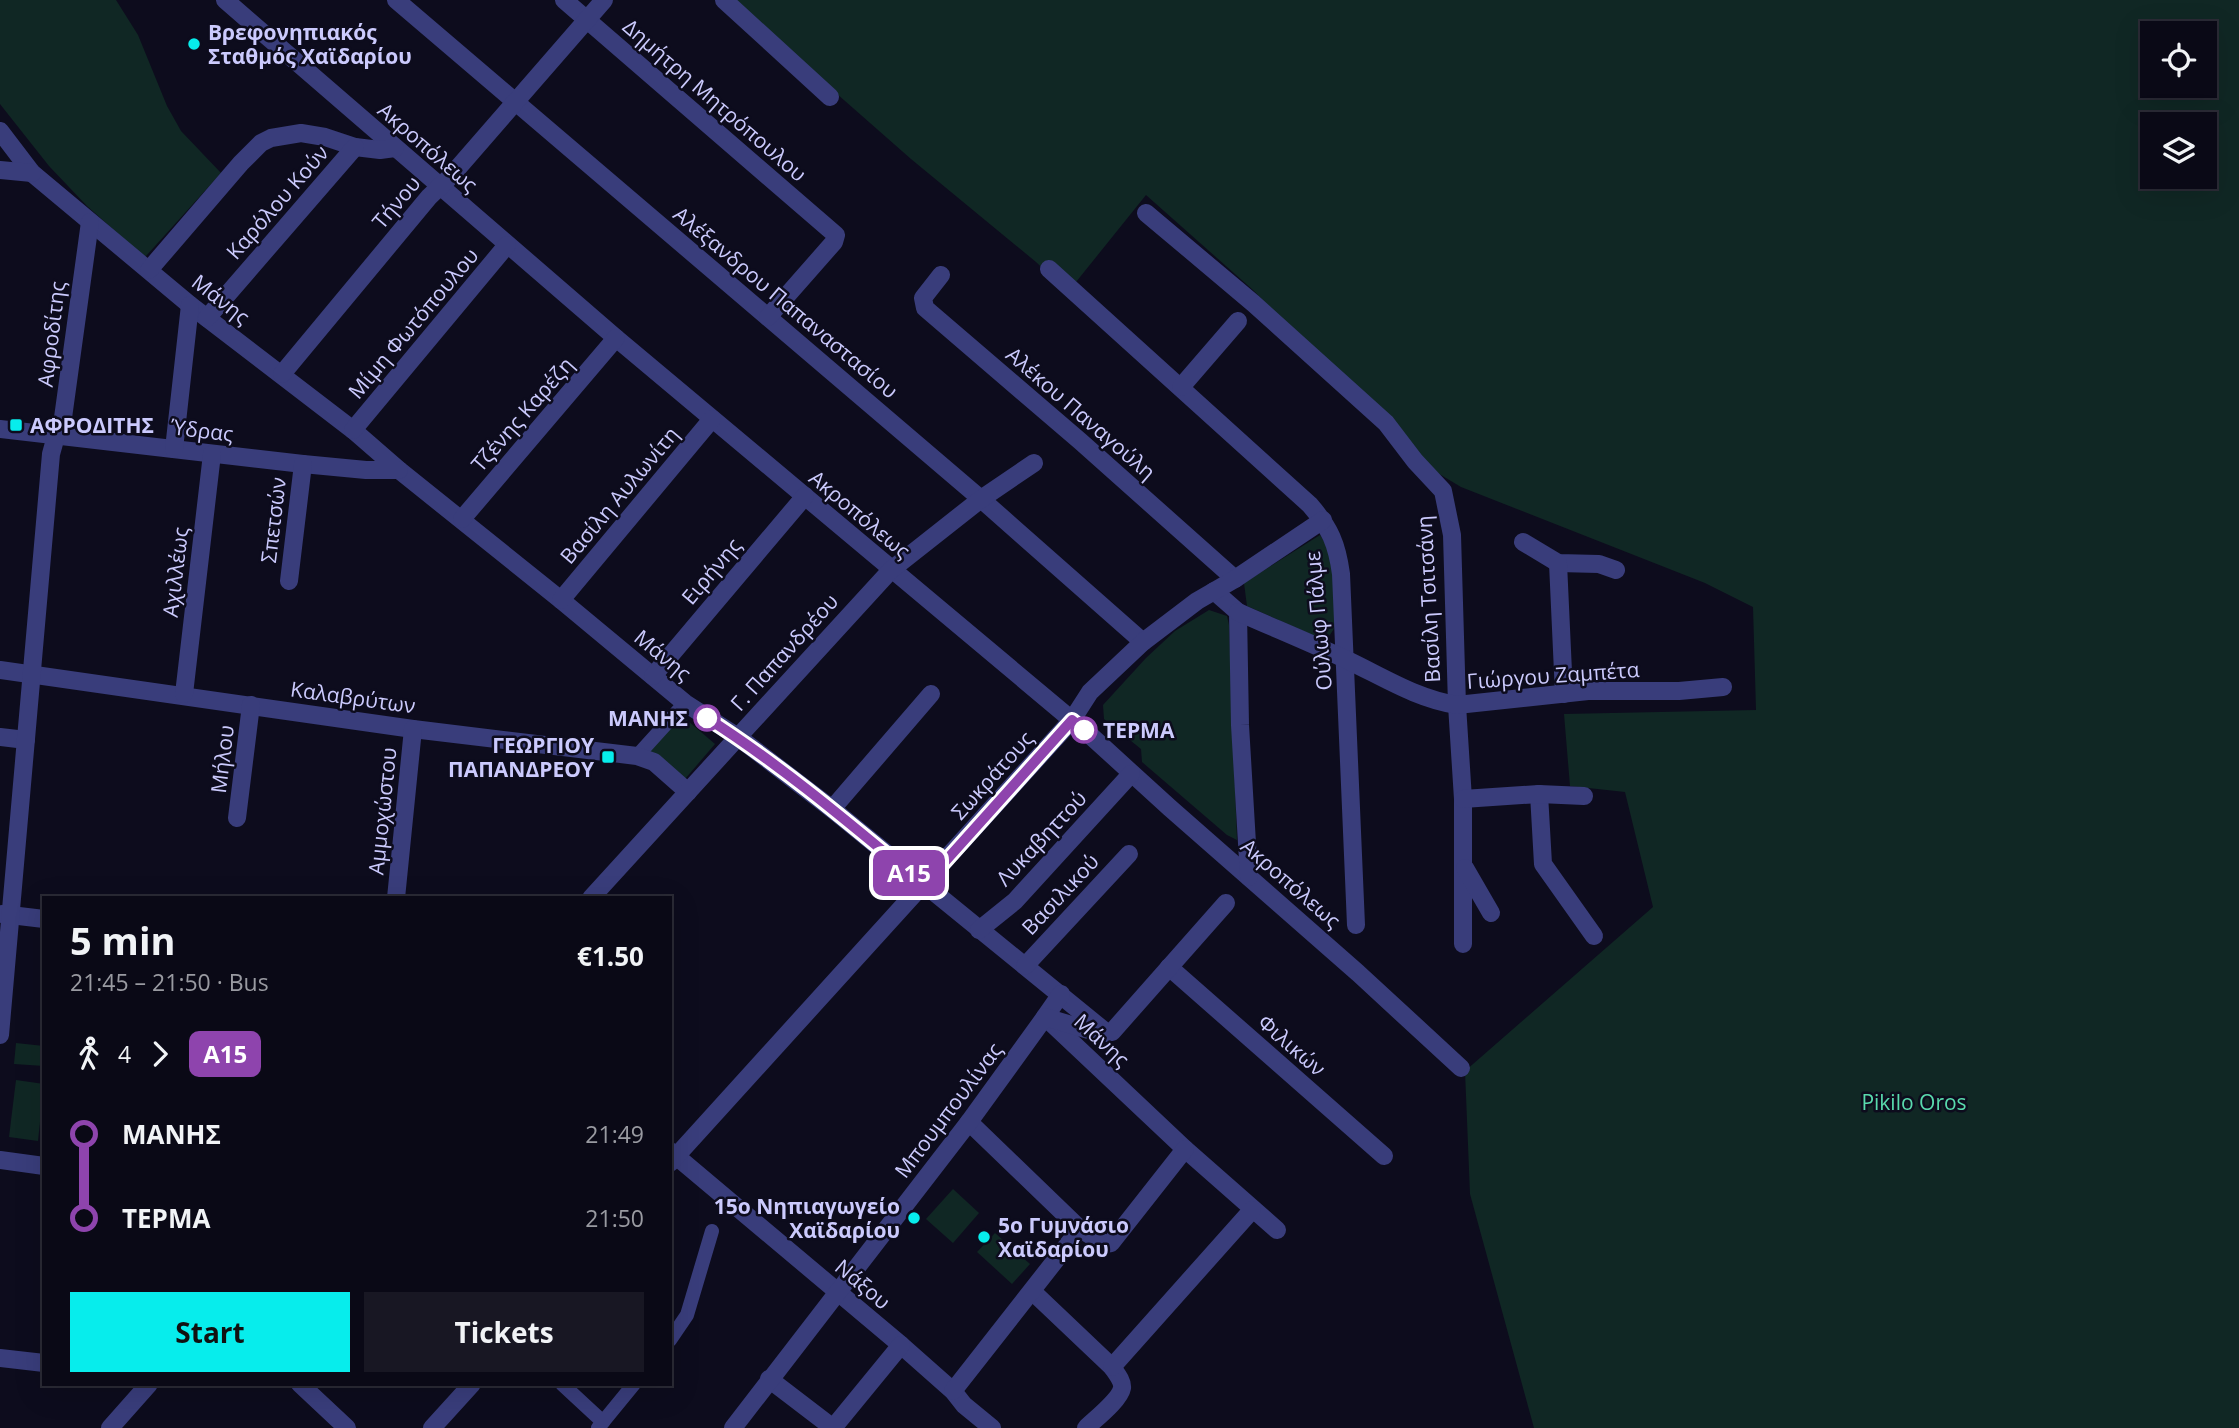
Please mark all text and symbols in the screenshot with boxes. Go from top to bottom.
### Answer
street label: Δημήτρη Μητρόπουλου [617,12,813,188]
place label: Βρεφονηπιακός Σταθμός Χαϊδαρίου [208,18,412,70]
map controls [2140,21,2217,189]
button: locate [2140,21,2217,98]
marker: Βρεφονηπιακός Σταθμός Χαϊδαρίου [186,36,202,52]
street label: Ακροπόλεως [372,96,484,198]
button: layers [2140,112,2217,189]
street label: Καρόλου Κούν [220,139,334,265]
street label: Τήνου [366,170,426,234]
street label: Αλέξανδρου Παπαναστασίου [668,200,904,404]
street label: Μίμη Φωτόπουλου [342,242,484,404]
street label: Μάνης [186,268,256,330]
street label: Αφροδίτης [31,280,71,388]
street label: Αλέκου Παναγούλη [1000,340,1162,486]
street label: Τζένης Καρέζη [465,351,579,477]
place label: ΑΦΡΟΔΙΤΗΣ [30,411,154,439]
street label: Ύδρας [168,412,235,448]
marker: ΑΦΡΟΔΙΤΗΣ [8,417,24,433]
street label: Βασίλη Αυλωνίτη [553,421,685,569]
street label: Ακροπόλεως [804,464,916,564]
street label: Σπετσών [254,476,292,564]
street label: Βασίλη Τσιτσάνη [1410,515,1446,683]
street label: Αχιλλέως [156,525,194,619]
street label: Ειρήνης [675,532,747,610]
street label: Ούλωφ Πάλμε [1298,550,1338,692]
street label: Γ. Παπανδρέου [724,587,844,717]
street label: Μάνης [629,623,697,687]
street label: Γιώργου Ζαμπέτα [1466,655,1640,695]
street label: Καλαβρύτων [289,674,417,720]
place label: ΜΑΝΗΣ [608,704,688,732]
marker: ΜΑΝΗΣ [694,705,720,731]
place label: ΤΕΡΜΑ [1103,716,1175,744]
marker: ΤΕΡΜΑ [1071,717,1097,743]
street label: Μήλου [204,723,240,795]
street label: Σωκράτους [945,725,1039,825]
place label: ΓΕΩΡΓΙΟΥ ΠΑΠΑΝΔΡΕΟΥ [448,731,595,783]
street label: Αμμοχώστου [361,746,403,876]
marker: ΓΕΩΡΓΙΟΥ ΠΑΠΑΝΔΡΕΟΥ [600,749,616,765]
street label: Λυκαβηττού [990,784,1092,892]
street label: Ακροπόλεως [1235,832,1347,934]
street label: Βασιλικού [1015,847,1105,941]
line badge: Α15 [869,850,949,896]
text: Α15 [887,856,931,889]
text: 5 min [70,914,175,966]
text: €1.50 [577,938,644,974]
text: 21:45 – 21:50 · Bus [70,966,269,998]
street label: Μάνης [1068,1007,1136,1073]
street label: Φιλικών [1252,1008,1332,1082]
icon: walk [70,1035,108,1073]
icon: forward [141,1035,179,1073]
text: Α15 [203,1037,247,1070]
street label: Μπουμπουλίνας [888,1037,1008,1183]
text: 4 [118,1038,131,1070]
park label: Pikilo Oros [1861,1088,1967,1116]
text: ΜΑΝΗΣ [122,1116,221,1152]
text: 21:49 [585,1118,644,1150]
place label: 15ο Νηπιαγωγείο Χαϊδαρίου [714,1192,900,1244]
text: ΤΕΡΜΑ [122,1200,210,1236]
text: 21:50 [585,1202,644,1234]
marker: 15ο Νηπιαγωγείο Χαϊδαρίου [906,1210,922,1226]
place label: 5ο Γυμνάσιο Χαϊδαρίου [998,1211,1129,1263]
marker: 5ο Γυμνάσιο Χαϊδαρίου [976,1229,992,1245]
street label: Νάξου [829,1253,897,1315]
button: Start [70,1292,350,1372]
button: Tickets [364,1292,644,1372]

